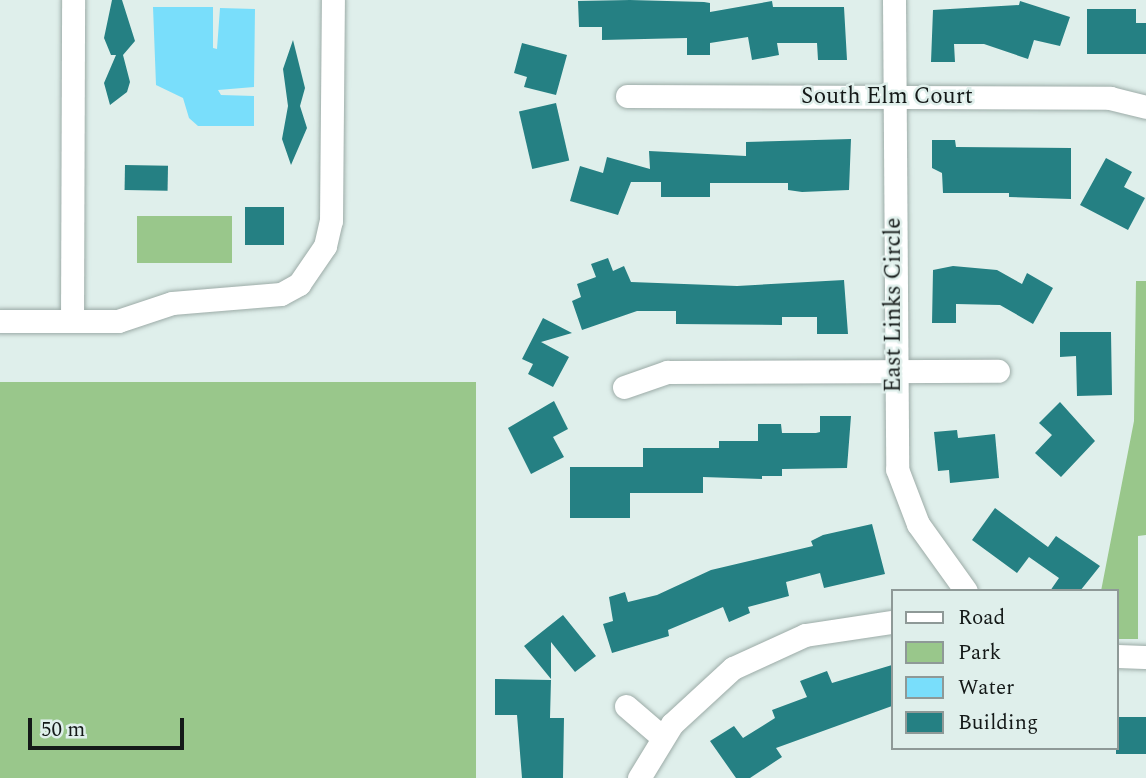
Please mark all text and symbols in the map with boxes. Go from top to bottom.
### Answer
street label: South Elm Court [801,83,973,111]
street label: East Links Circle [880,218,908,392]
legend [890,589,1118,750]
text: Road [958,602,1005,634]
text: Park [958,637,1001,669]
text: Water [958,672,1014,704]
scale bar [32,704,187,748]
text: Building [958,707,1038,739]
text: 50 m [41,714,85,746]

